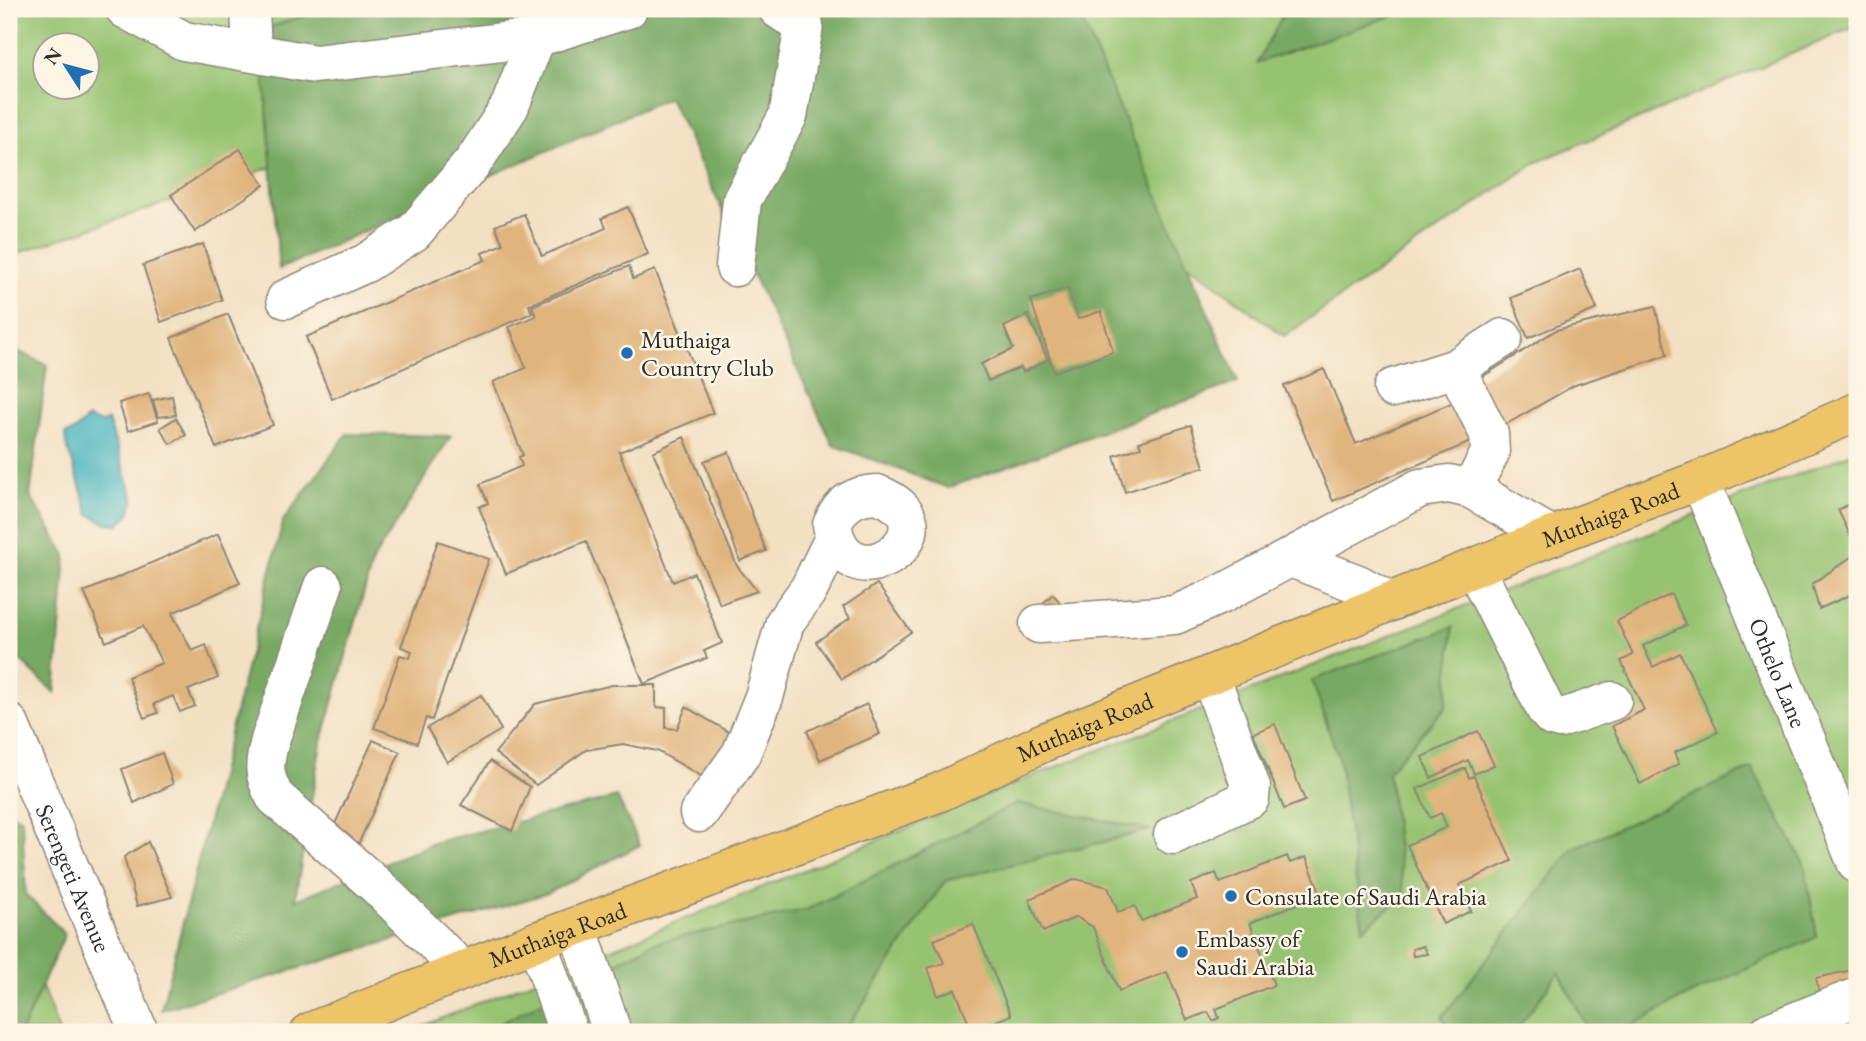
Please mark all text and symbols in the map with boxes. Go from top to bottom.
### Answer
north arrow [32,32,102,102]
text: N [38,42,68,70]
place label: Muthaiga Country Club [641,324,774,383]
marker: Muthaiga Country Club [619,345,635,361]
street label: Muthaiga Road [1537,474,1684,554]
street label: Othelo Lane [1742,613,1815,732]
street label: Muthaiga Road [1011,684,1158,769]
street label: Serengeti Avenue [29,799,119,957]
place label: Consulate of Saudi Arabia [1245,881,1487,912]
marker: Consulate of Saudi Arabia [1223,888,1239,904]
street label: Muthaiga Road [484,894,631,974]
place label: Embassy of Saudi Arabia [1196,923,1315,982]
marker: Embassy of Saudi Arabia [1174,944,1190,960]

